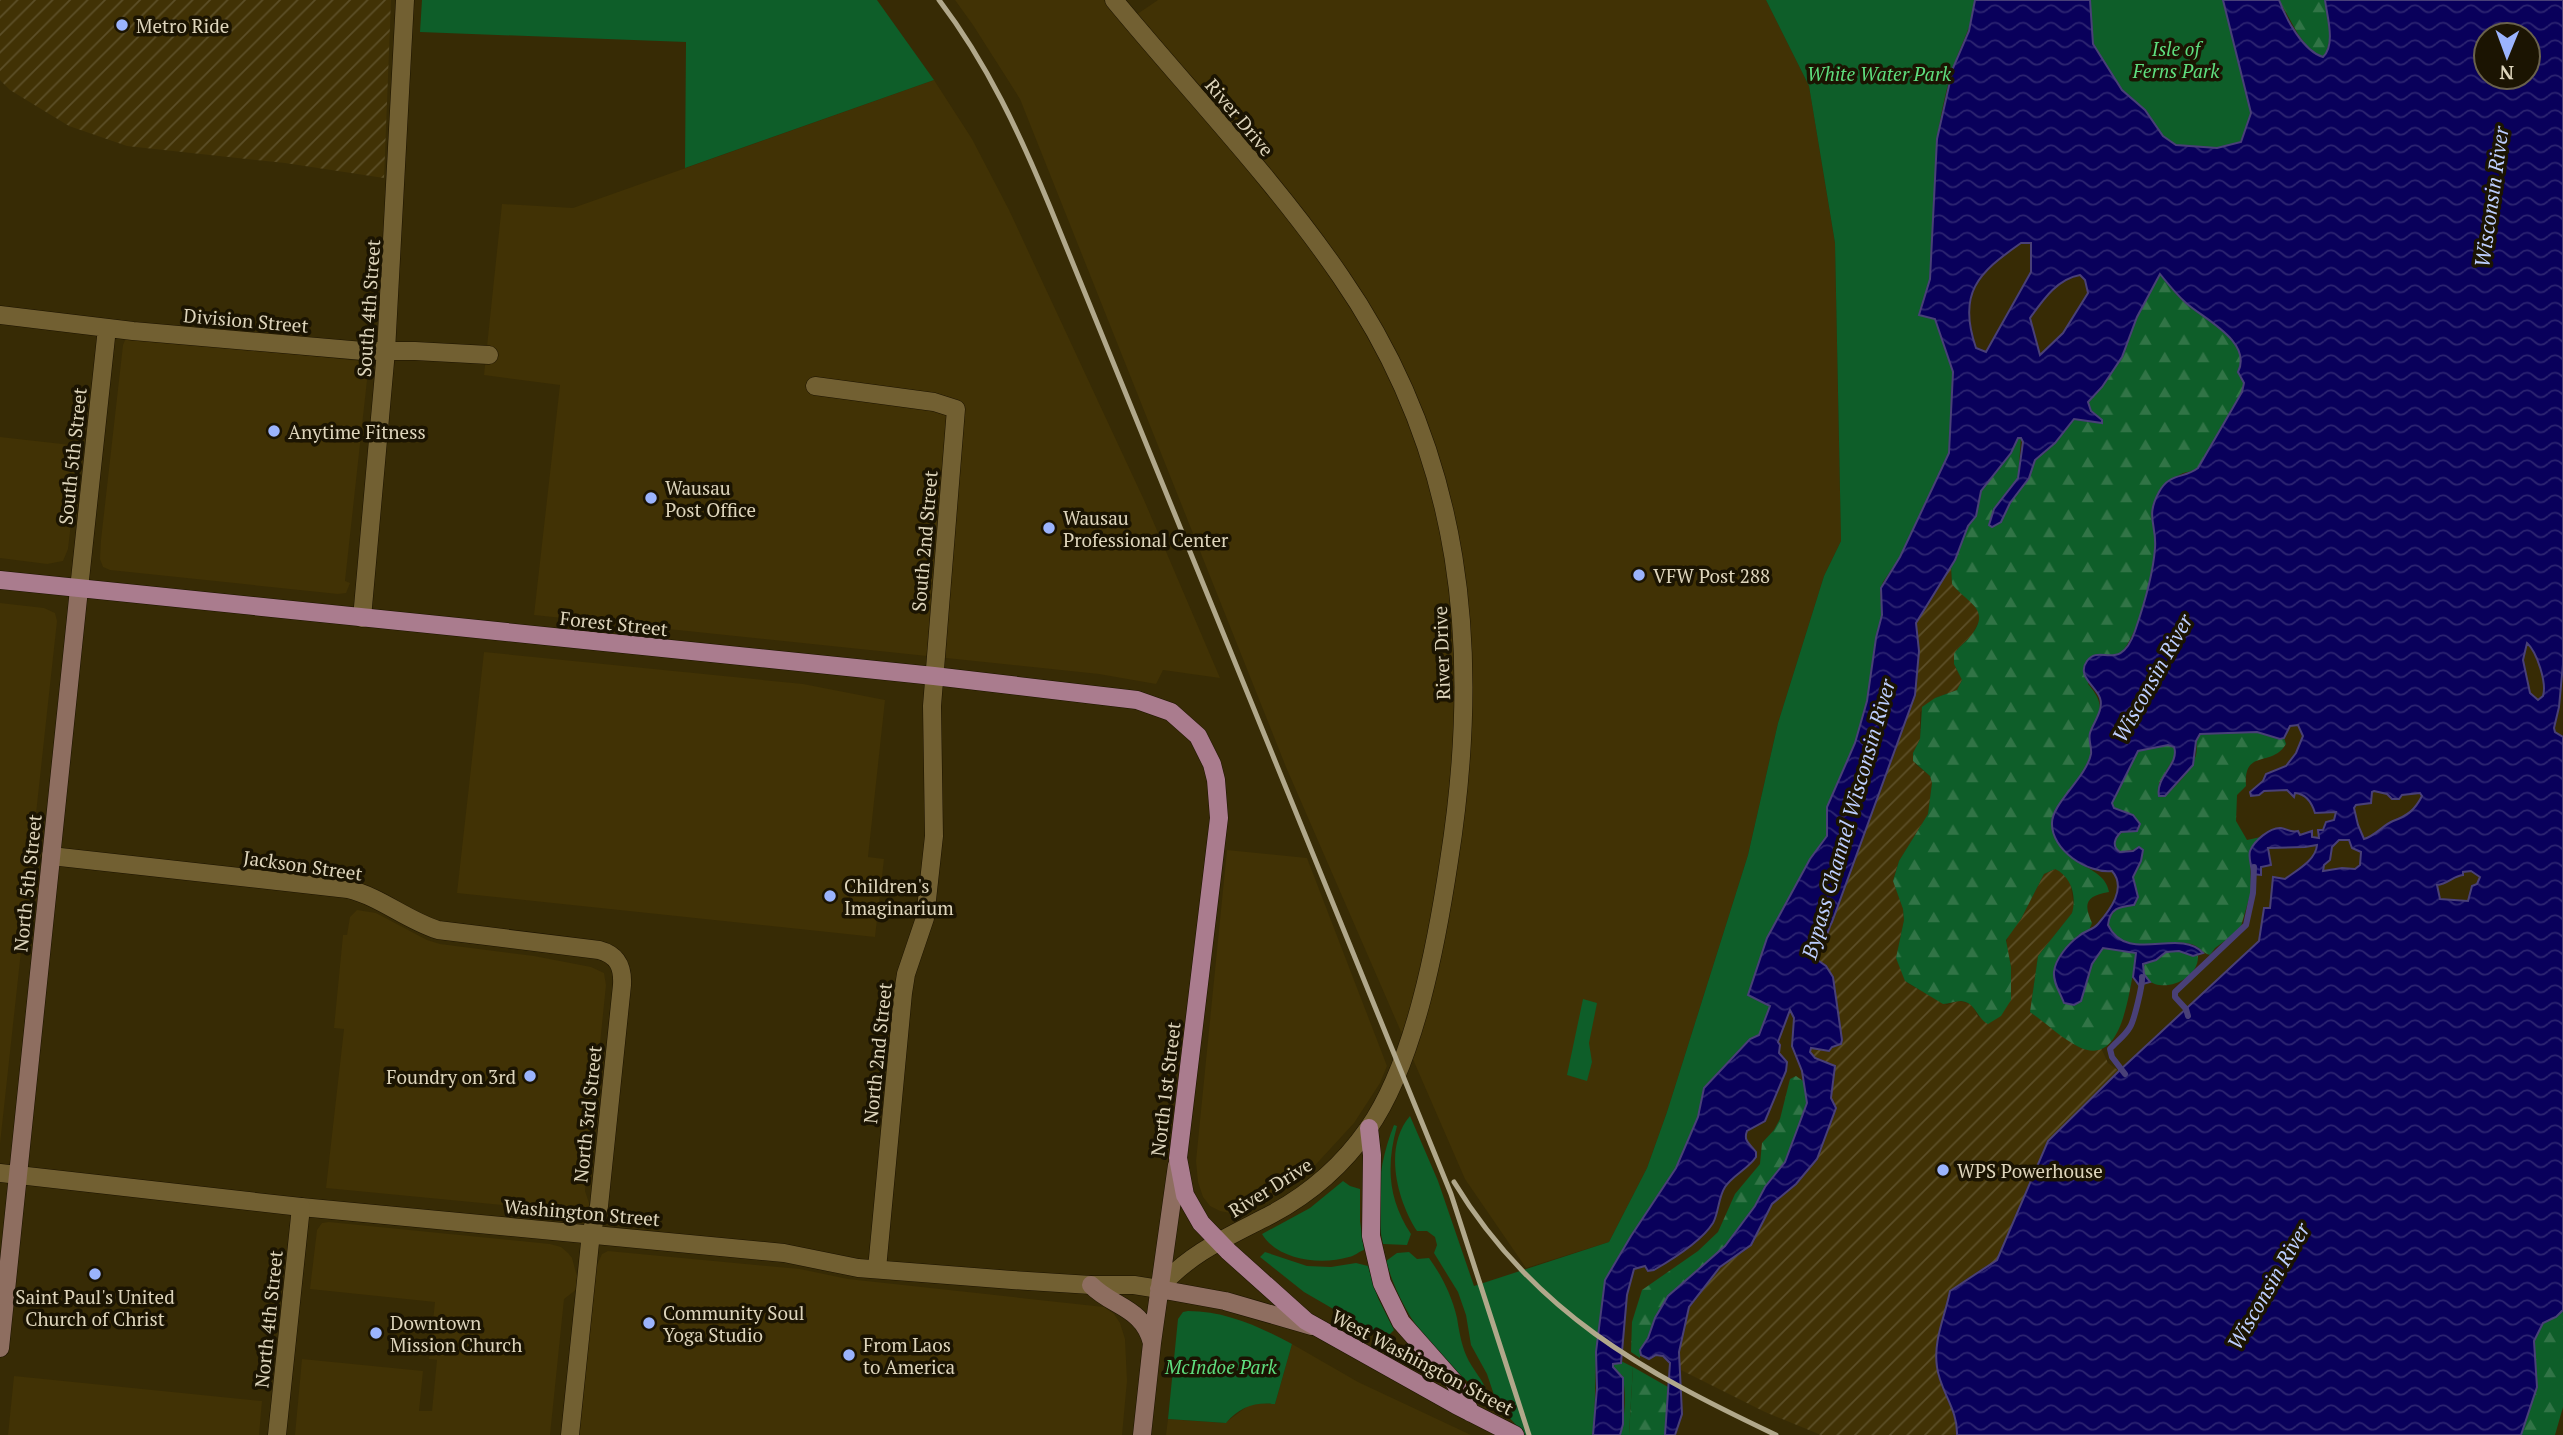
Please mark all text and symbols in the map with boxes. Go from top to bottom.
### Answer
place label: Metro Ride [136,13,229,38]
marker: Metro Ride [114,17,130,33]
north arrow [2472,21,2542,91]
park label: Isle of Ferns Park [2132,36,2220,83]
park label: White Water Park [1807,61,1952,86]
text: N [2499,61,2514,86]
street label: River Drive [1200,73,1280,161]
water label: Wisconsin River [2467,124,2515,269]
street label: South 4th Street [351,238,385,378]
street label: Division Street [182,302,310,338]
street label: South 5th Street [52,386,92,526]
place label: Anytime Fitness [288,419,426,444]
marker: Anytime Fitness [266,423,282,439]
street label: South 2nd Street [905,469,943,613]
place label: Wausau Post Office [665,475,756,522]
marker: Wausau Post Office [643,490,659,506]
place label: Wausau Professional Center [1063,505,1229,552]
marker: Wausau Professional Center [1041,520,1057,536]
place label: VFW Post 288 [1653,563,1770,588]
marker: VFW Post 288 [1631,567,1647,583]
street label: Forest Street [559,605,669,641]
street label: River Drive [1427,606,1455,700]
water label: Wisconsin River [2105,608,2199,747]
water label: Bypass Channel Wisconsin River [1794,675,1902,963]
street label: North 5th Street [7,813,47,953]
street label: Jackson Street [242,844,364,886]
place label: Children's Imaginarium [844,873,954,920]
marker: Children's Imaginarium [822,888,838,904]
street label: North 2nd Street [857,981,897,1125]
street label: North 1st Street [1144,1020,1186,1158]
street label: North 3rd Street [567,1044,607,1184]
place label: Foundry on 3rd [386,1064,516,1089]
marker: Foundry on 3rd [522,1068,538,1084]
street label: River Drive [1224,1152,1316,1222]
place label: WPS Powerhouse [1957,1158,2103,1183]
marker: WPS Powerhouse [1935,1162,1951,1178]
street label: Washington Street [503,1193,661,1231]
water label: Wisconsin River [2220,1217,2316,1355]
street label: North 4th Street [248,1249,288,1389]
marker: Saint Paul's United Church of Christ [87,1266,103,1282]
place label: Saint Paul's United Church of Christ [15,1284,175,1331]
place label: Community Soul Yoga Studio [663,1300,805,1347]
street label: West Washington Street [1328,1303,1518,1421]
place label: Downtown Mission Church [390,1310,522,1357]
marker: Community Soul Yoga Studio [641,1315,657,1331]
marker: Downtown Mission Church [368,1325,384,1341]
place label: From Laos to America [863,1332,956,1379]
marker: From Laos to America [841,1347,857,1363]
park label: McIndoe Park [1164,1354,1278,1379]

